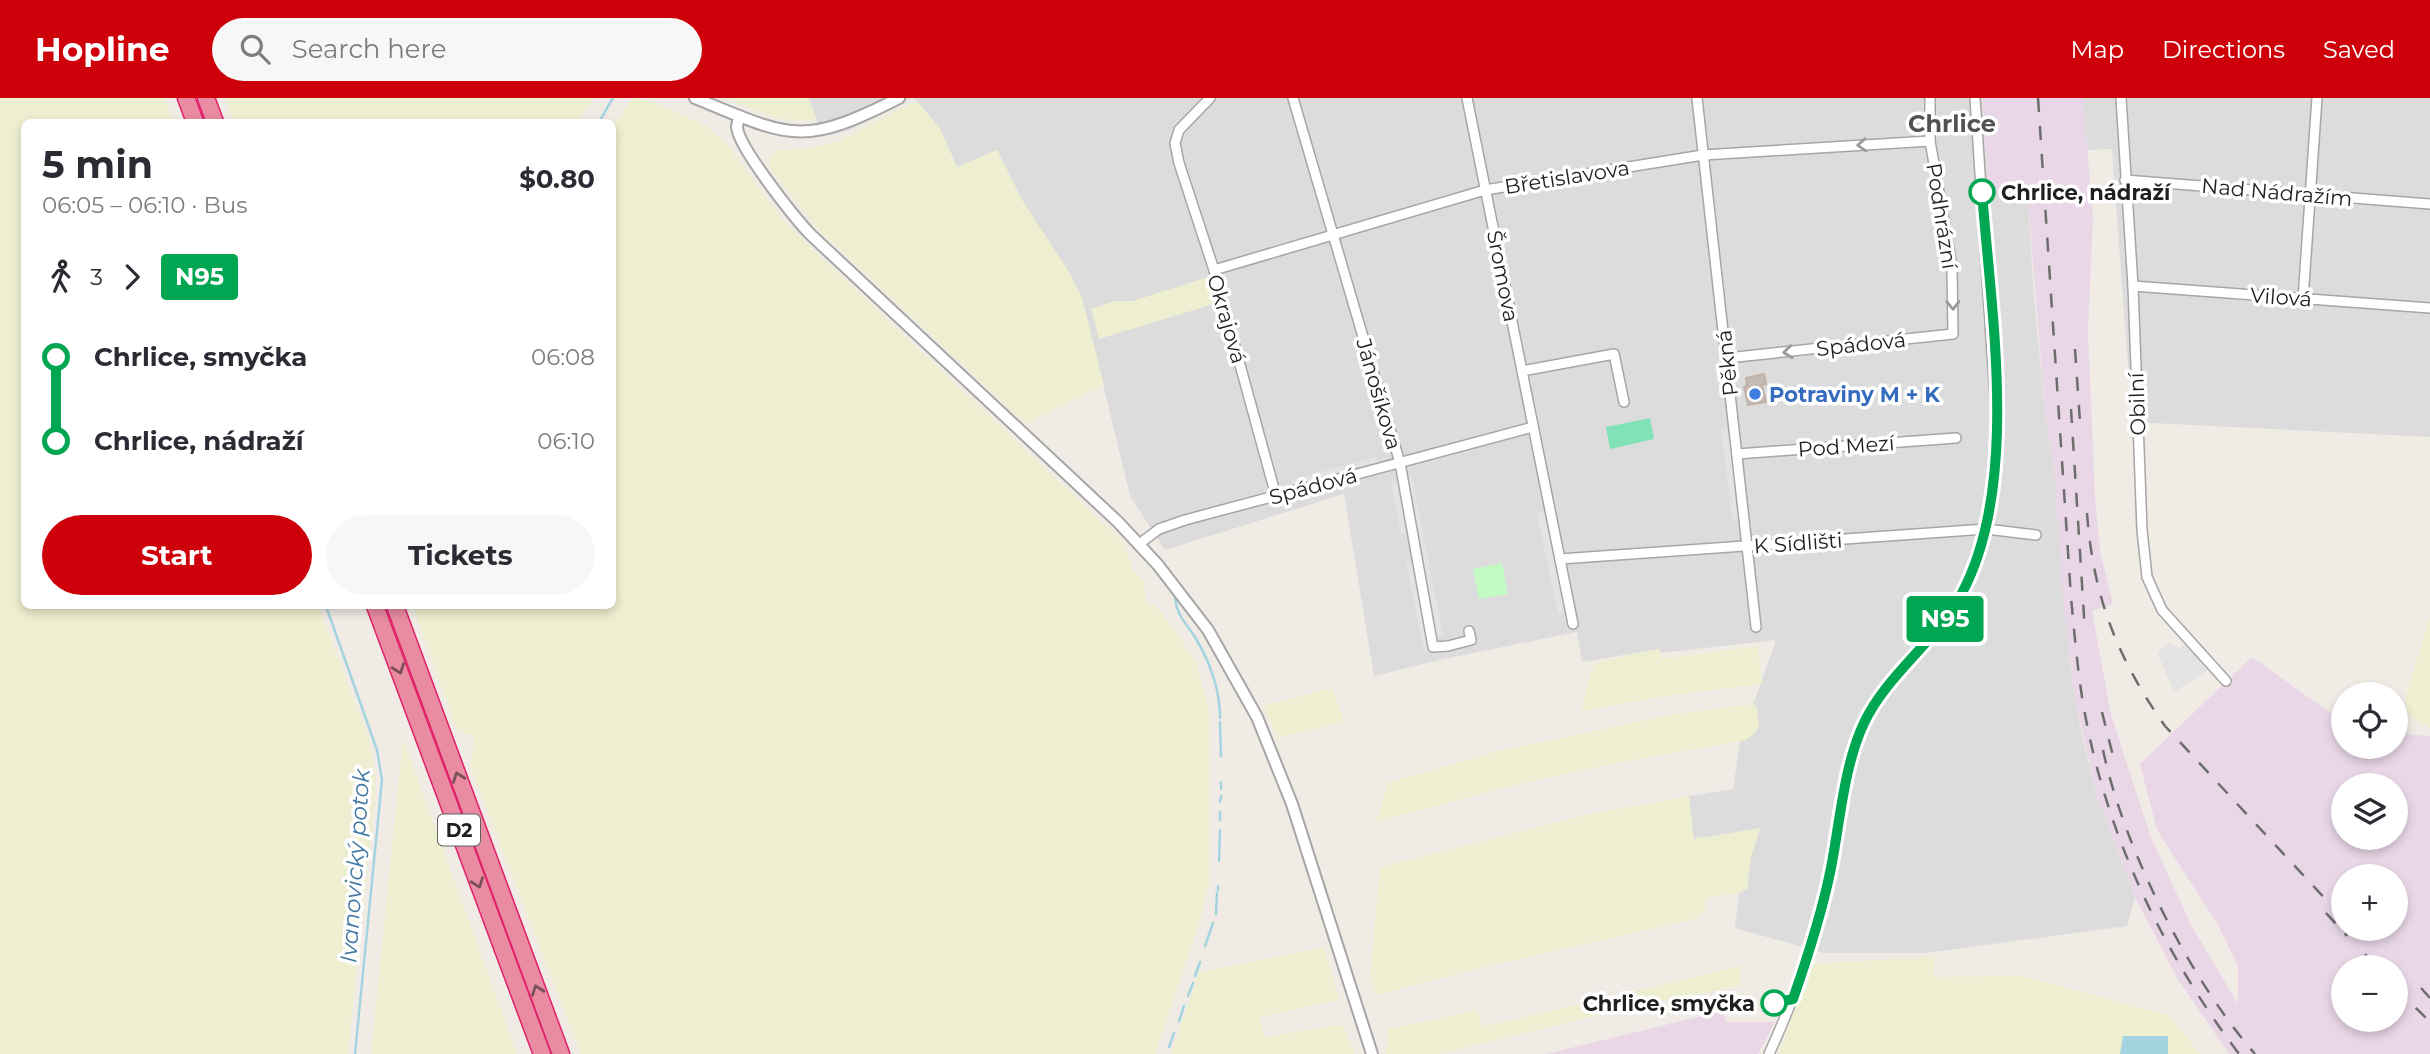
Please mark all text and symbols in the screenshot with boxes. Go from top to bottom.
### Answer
search box [212,18,702,81]
text: Hopline [35,29,170,69]
icon: search [236,30,274,68]
text: Search here [292,33,446,65]
text: Map [2071,35,2124,64]
text: Directions [2162,35,2285,64]
text: Saved [2323,35,2395,64]
district label: Chrlice [1908,109,1996,138]
one-way arrow [1857,138,1868,153]
text: 5 min [42,141,153,188]
street label: Břetislavova [1503,155,1631,199]
street label: Podhrázní [1921,161,1963,272]
text: $0.80 [519,163,595,195]
street label: Nad Nádražím [2200,173,2354,211]
marker: Chrlice, nádraží [1969,179,1995,205]
place label: Chrlice, nádraží [2001,180,2172,205]
text: 06:05 – 06:10 · Bus [42,191,247,219]
street label: Šromova [1482,228,1524,324]
icon: walk [42,258,80,296]
icon: forward [113,258,151,296]
text: N95 [175,262,224,291]
text: 3 [90,263,103,291]
street label: Okrajová [1202,271,1252,367]
street label: Vilová [2249,282,2313,312]
one-way arrow [1945,301,1961,311]
street label: Spádová [1815,327,1907,361]
street label: Pěkná [1711,329,1743,397]
street label: Jánošíkova [1351,335,1407,452]
text: Chrlice, smyčka [94,341,307,373]
text: 06:08 [531,343,595,371]
one-way arrow [1782,344,1793,359]
street label: Obilní [2123,371,2151,436]
place label: Potraviny M + K [1769,382,1940,407]
marker: Potraviny M + K [1747,386,1763,402]
text: Chrlice, nádraží [94,425,304,457]
text: 06:10 [537,427,595,455]
street label: Pod Mezí [1797,430,1896,462]
street label: Spádová [1266,462,1360,510]
button: Start [42,515,312,595]
button: Tickets [326,515,595,595]
street label: K Sídlišti [1753,527,1843,559]
line badge: N95 [1905,596,1985,642]
text: N95 [1921,604,1969,633]
one-way arrow [391,663,405,675]
map controls [2331,682,2408,1032]
button: locate [2331,682,2408,759]
water label: Ivanovický potok [334,767,376,964]
one-way arrow [452,771,466,783]
button: layers [2331,773,2408,850]
road number: D2 [438,814,480,846]
button: + [2331,864,2408,941]
one-way arrow [470,876,484,888]
button: − [2331,955,2408,1032]
one-way arrow [531,984,545,997]
marker: Chrlice, smyčka [1761,990,1787,1016]
place label: Chrlice, smyčka [1583,991,1755,1016]

